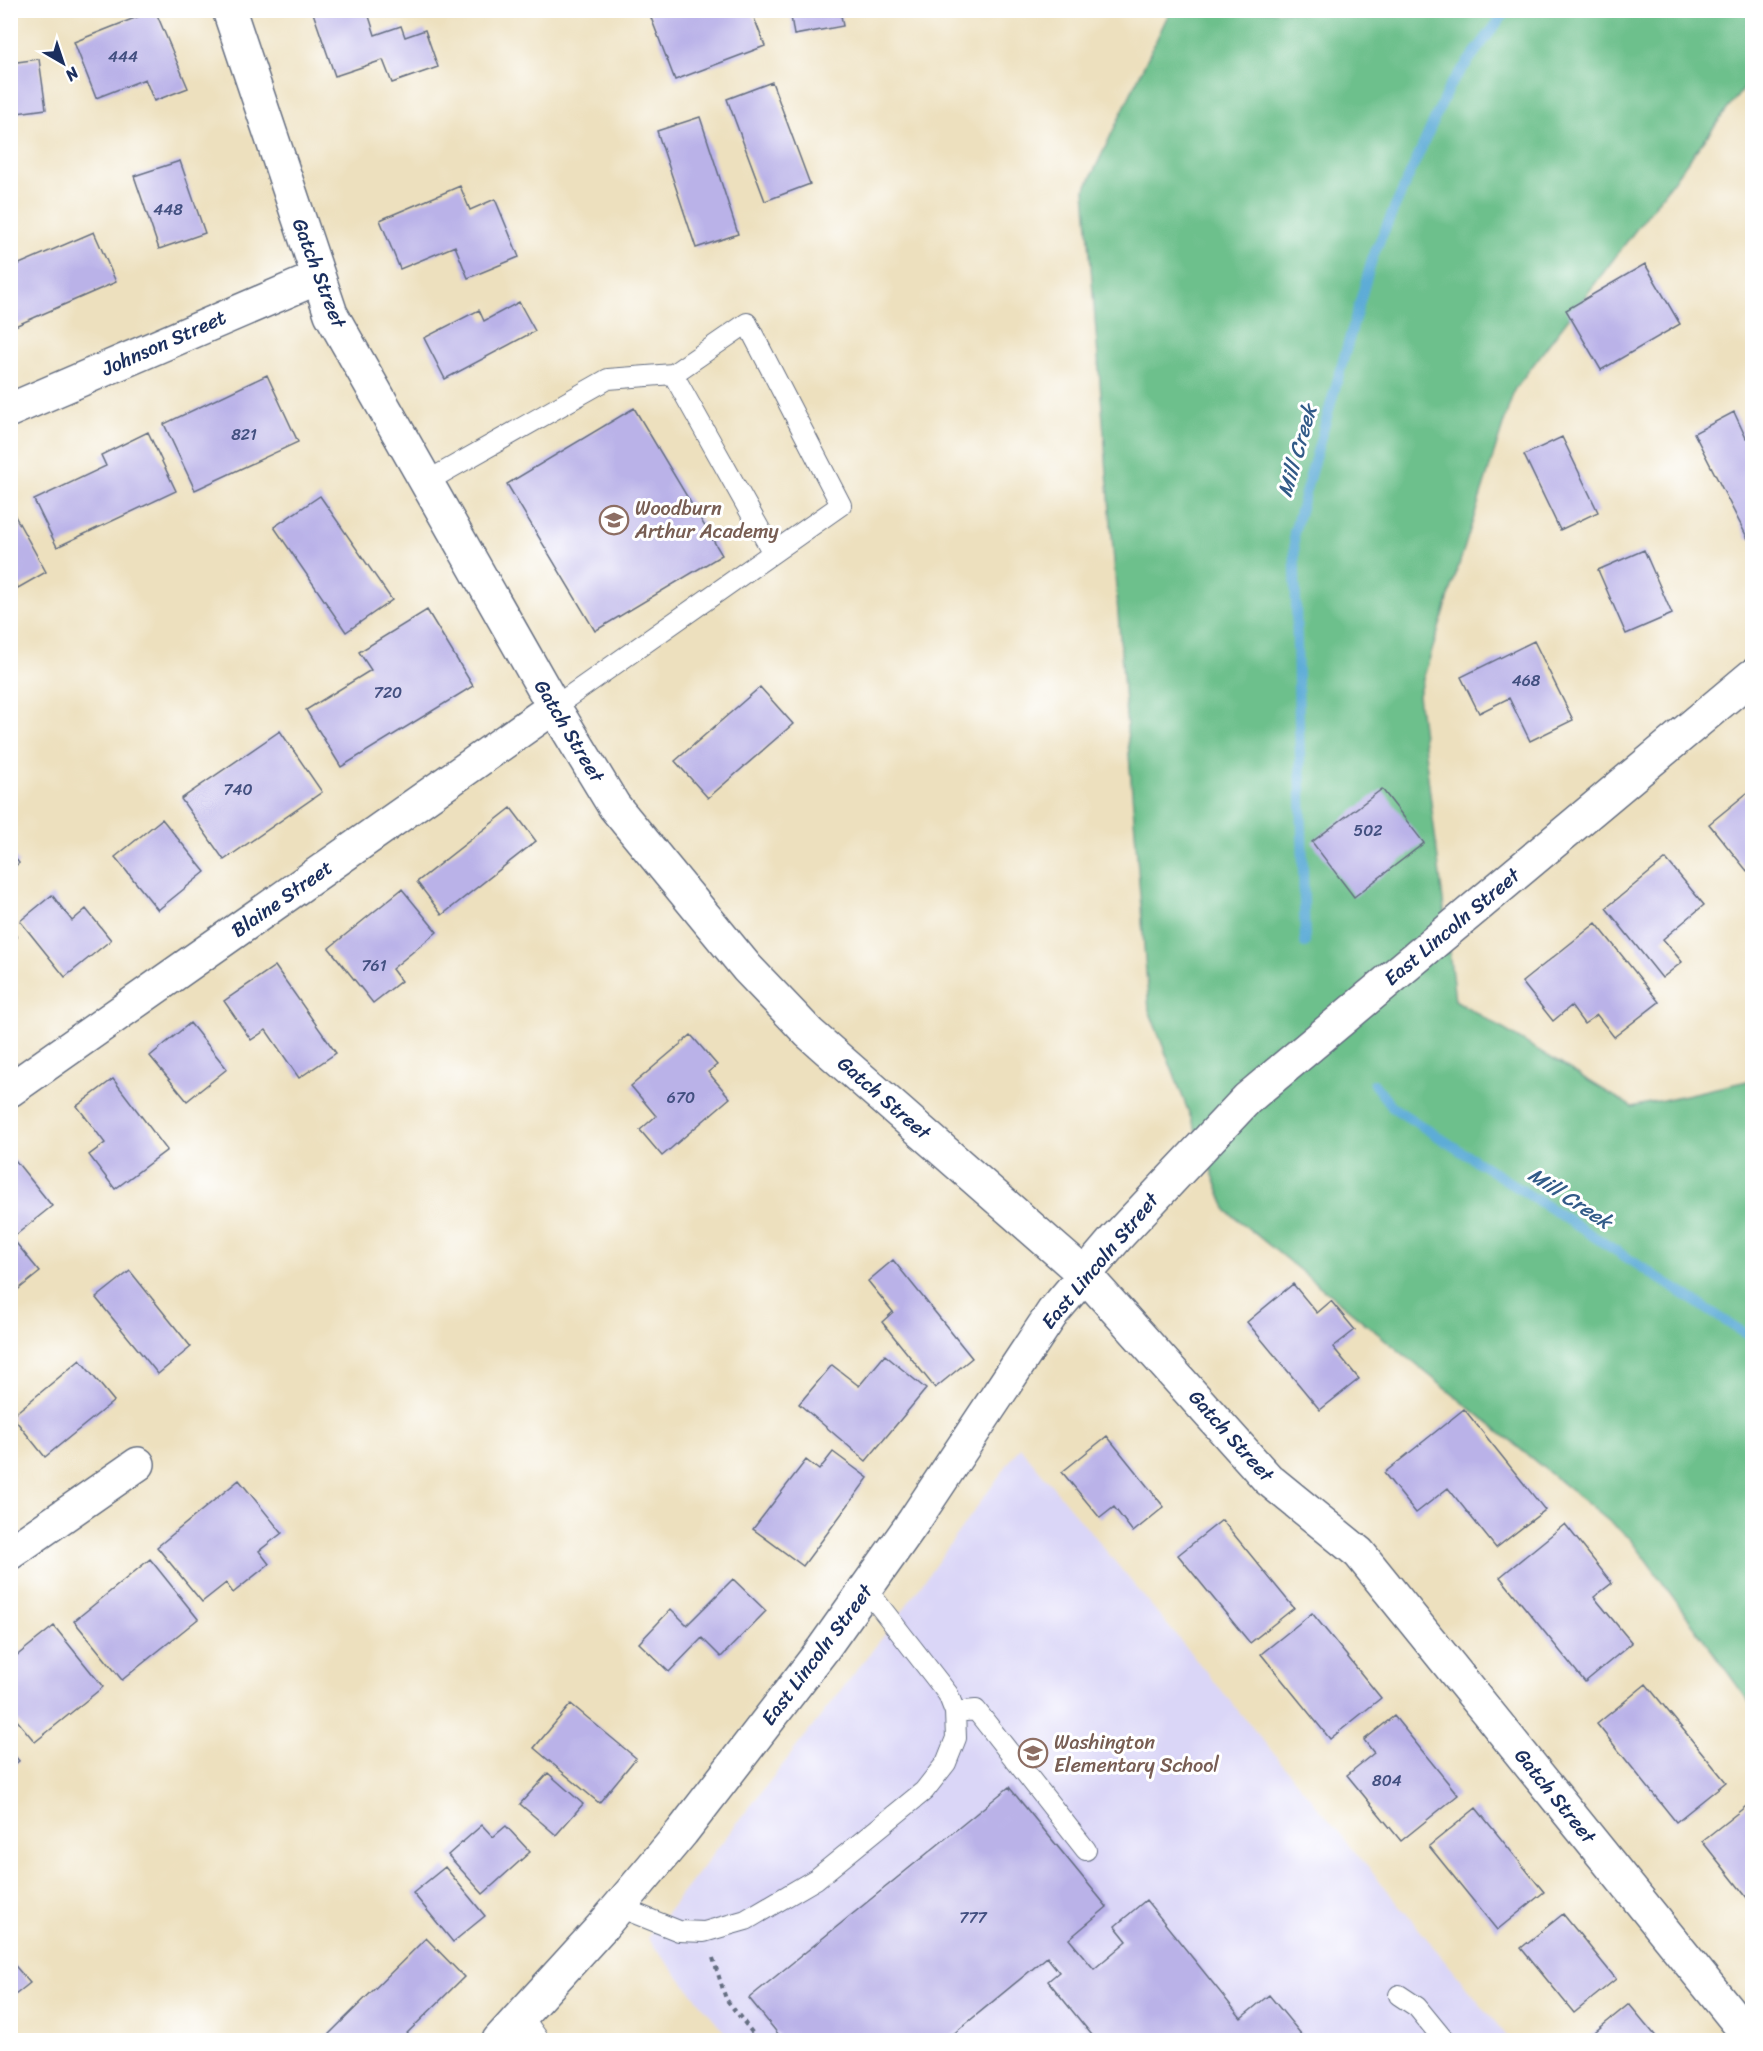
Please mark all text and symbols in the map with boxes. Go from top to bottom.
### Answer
north arrow [33,33,93,93]
house number: 444 [108,42,138,71]
text: N [58,59,86,90]
house number: 448 [153,195,183,224]
street label: Gatch Street [282,213,356,334]
street label: Johnson Street [95,300,232,387]
water label: Mill Creek [1266,398,1329,501]
house number: 821 [231,420,257,449]
place label: Woodburn Arthur Academy [634,491,779,549]
school or university icon: Woodburn Arthur Academy [598,504,630,536]
house number: 468 [1512,666,1541,695]
street label: Gatch Street [524,673,614,790]
house number: 720 [374,678,402,707]
house number: 740 [223,775,253,804]
house number: 502 [1353,816,1383,845]
street label: Blaine Street [224,851,340,947]
street label: East Lincoln Street [1376,858,1529,995]
house number: 761 [361,951,387,980]
street label: Gatch Street [829,1047,940,1150]
house number: 670 [667,1083,695,1112]
water label: Mill Creek [1520,1156,1622,1241]
street label: East Lincoln Street [1032,1184,1169,1337]
street label: Gatch Street [1180,1382,1283,1491]
street label: East Lincoln Street [752,1576,883,1733]
place label: Washington Elementary School [1054,1725,1219,1783]
school or university icon: Washington Elementary School [1017,1737,1049,1769]
street label: Gatch Street [1505,1740,1605,1852]
house number: 804 [1372,1766,1402,1795]
house number: 777 [959,1903,988,1932]

